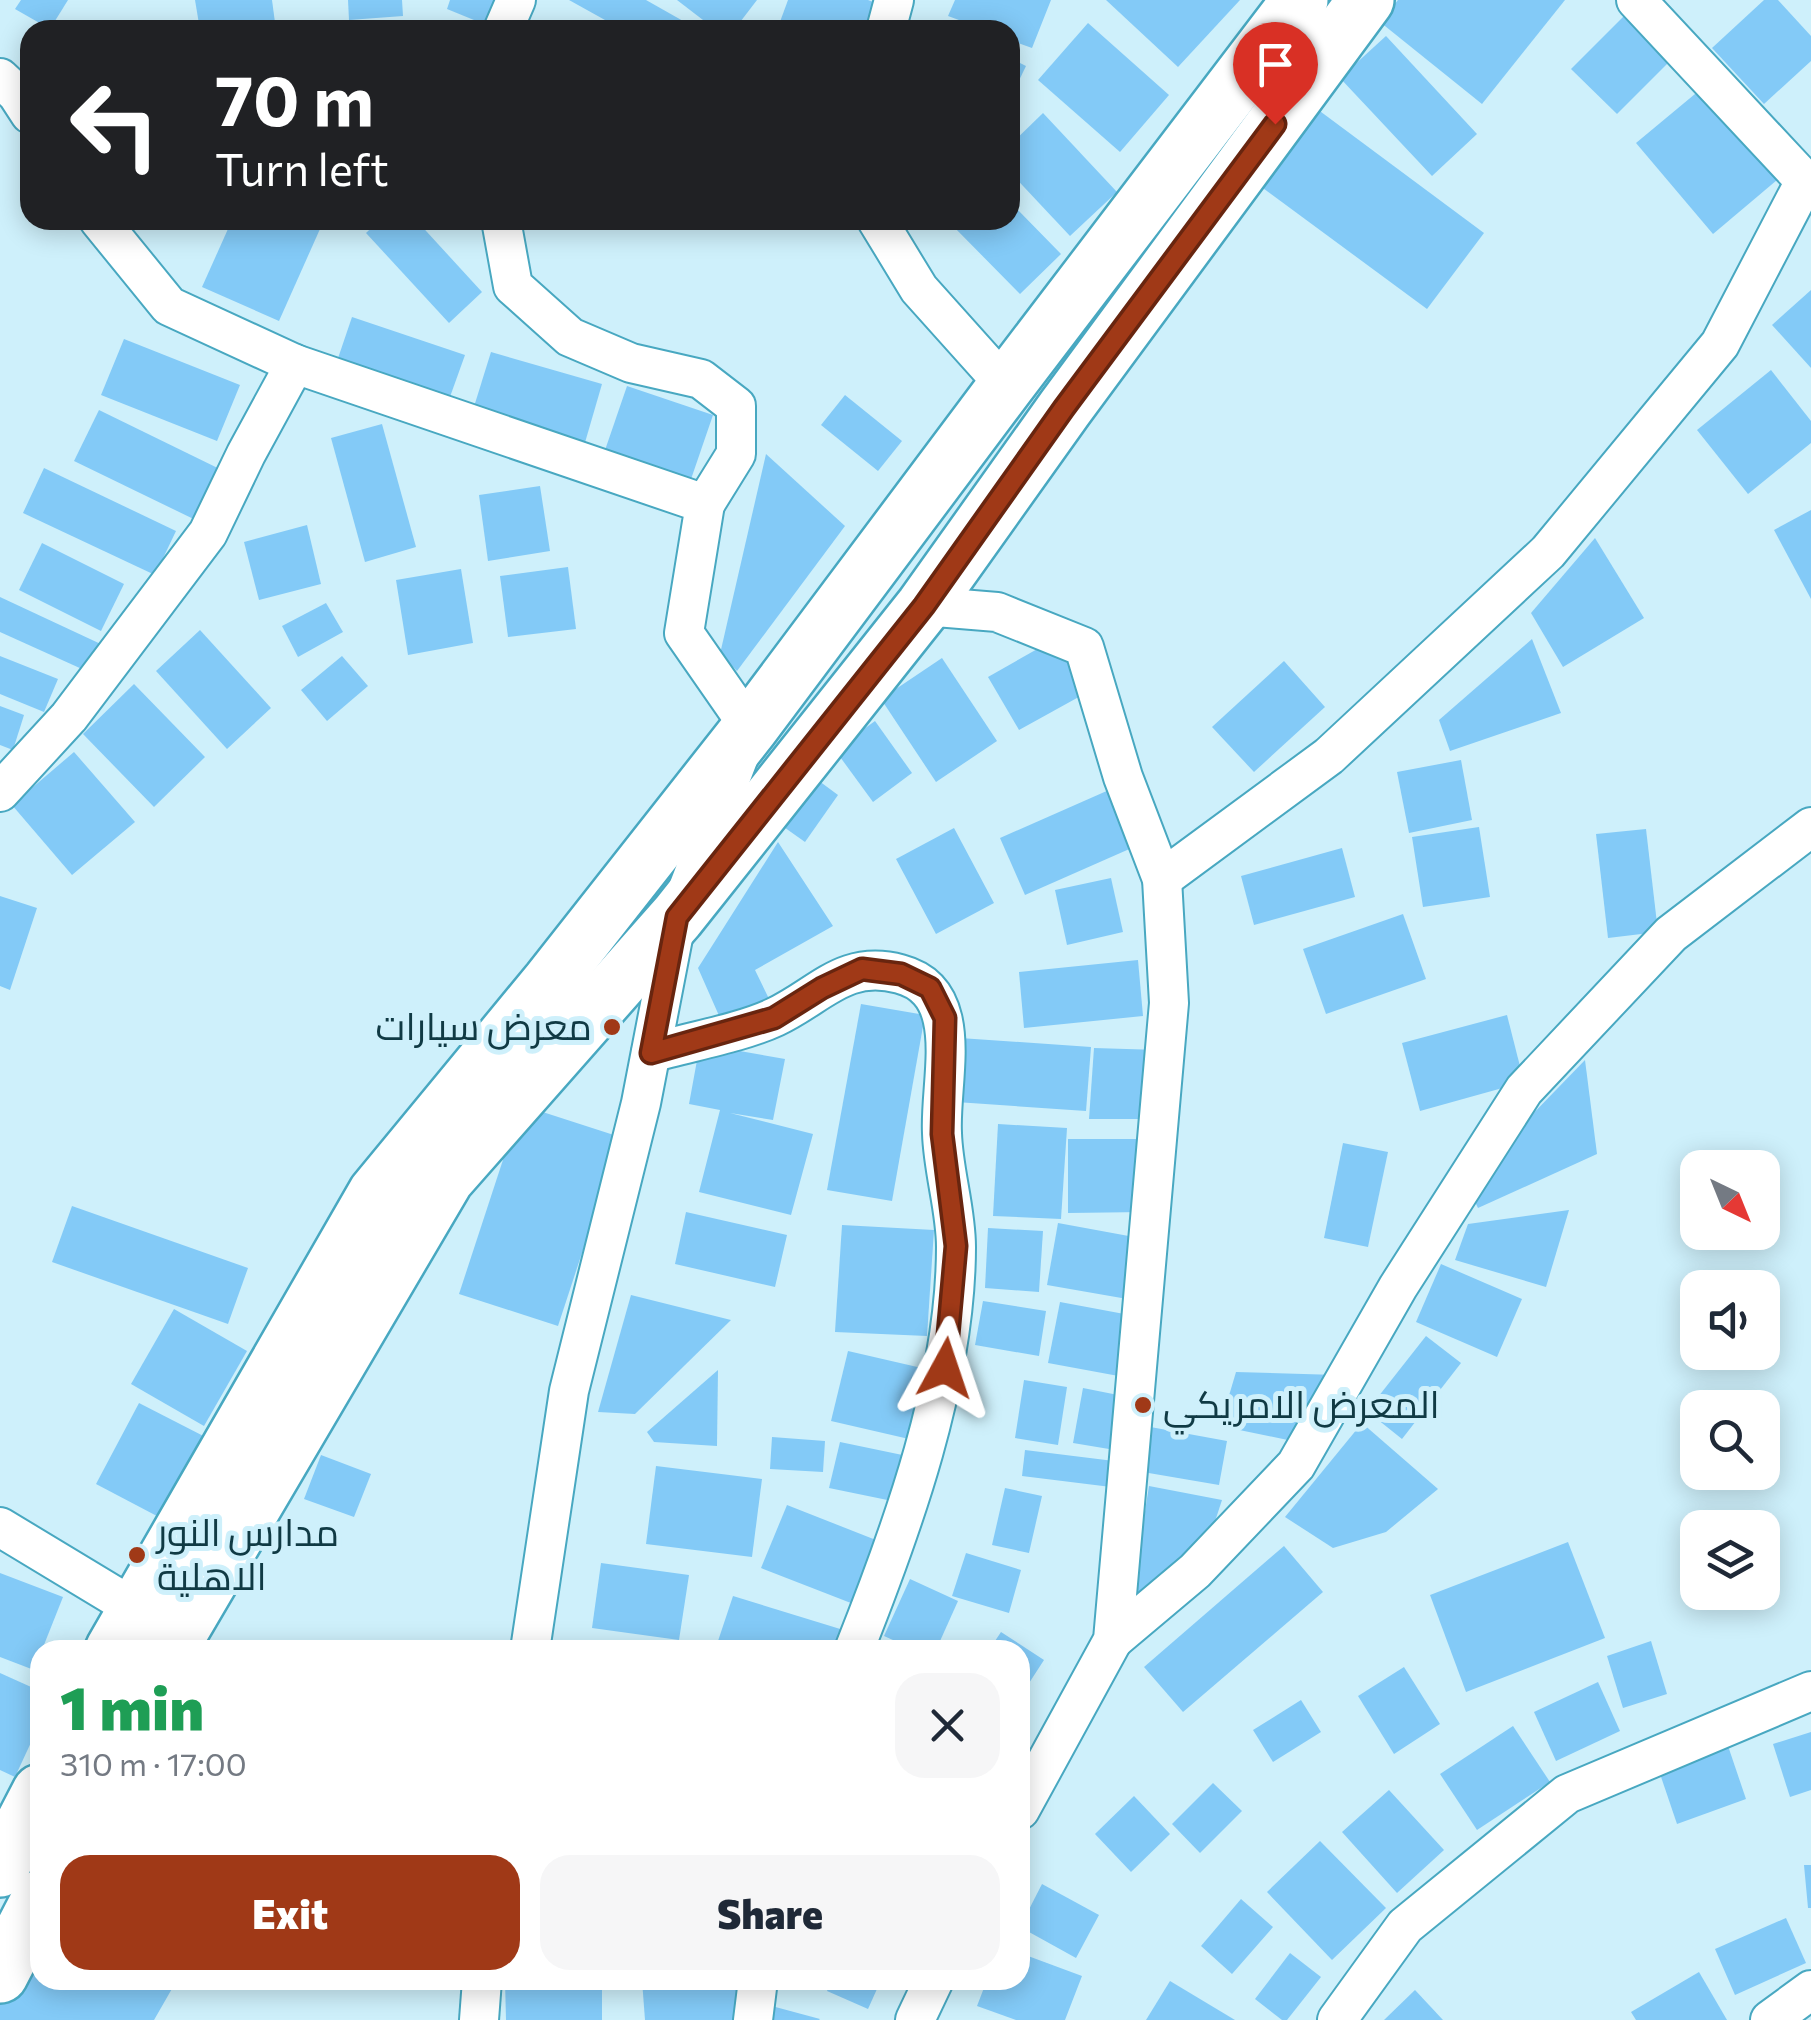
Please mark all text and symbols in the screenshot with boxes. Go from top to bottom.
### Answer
pin [1233,22,1318,125]
icon: arrive [1248,37,1303,92]
text: 70 m [215,55,374,140]
icon: left [50,60,180,190]
text: Turn left [215,140,389,195]
place label: معرض سيارات [375,1001,592,1050]
marker: معرض سيارات [601,1016,623,1038]
north arrow [1680,1150,1780,1250]
map controls [1680,1150,1780,1610]
button: sound [1680,1270,1780,1370]
position arrow [893,1316,997,1420]
place label: المعرض الامريكي [1163,1379,1440,1435]
button: search [1680,1390,1780,1490]
marker: المعرض الامريكي [1132,1394,1154,1416]
place label: مدارس النور الاهلية [155,1507,339,1598]
button: layers [1680,1510,1780,1610]
marker: مدارس النور الاهلية [126,1544,148,1566]
text: 1 min [60,1669,204,1742]
button: close [895,1673,1000,1778]
text: 310 m · 17:00 [60,1743,247,1783]
button: Exit [60,1855,520,1970]
button: Share [540,1855,1000,1970]

